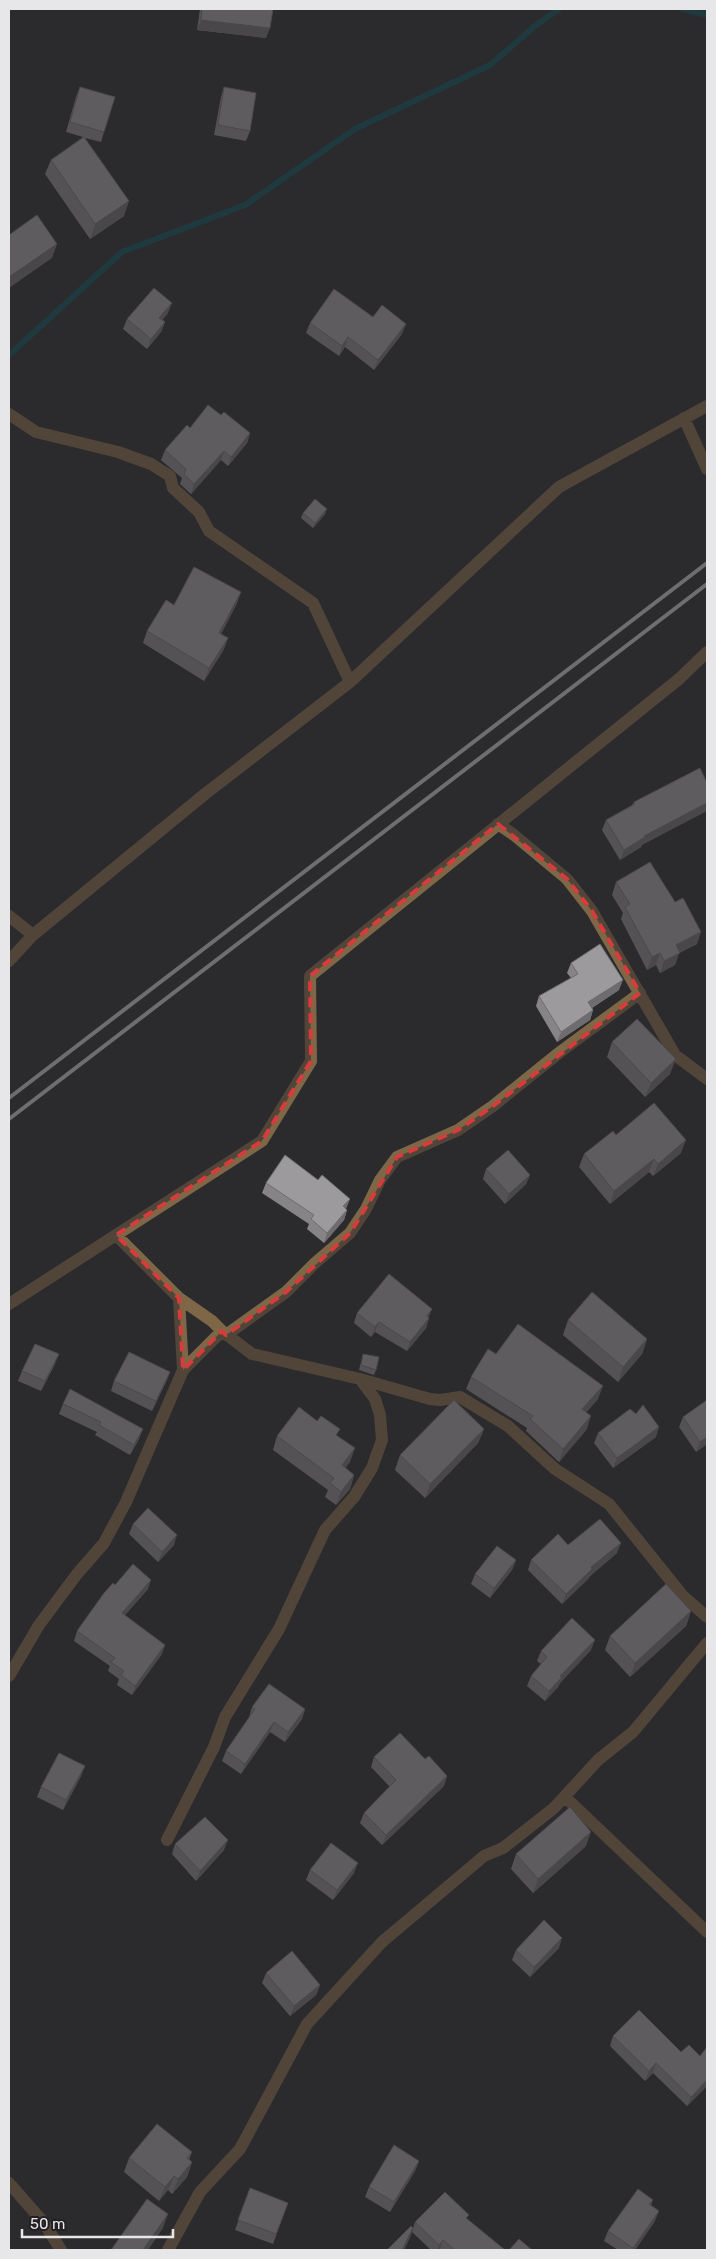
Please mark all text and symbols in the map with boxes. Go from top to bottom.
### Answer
scale bar [22,2206,174,2238]
text: 50 m [30,2215,65,2233]

